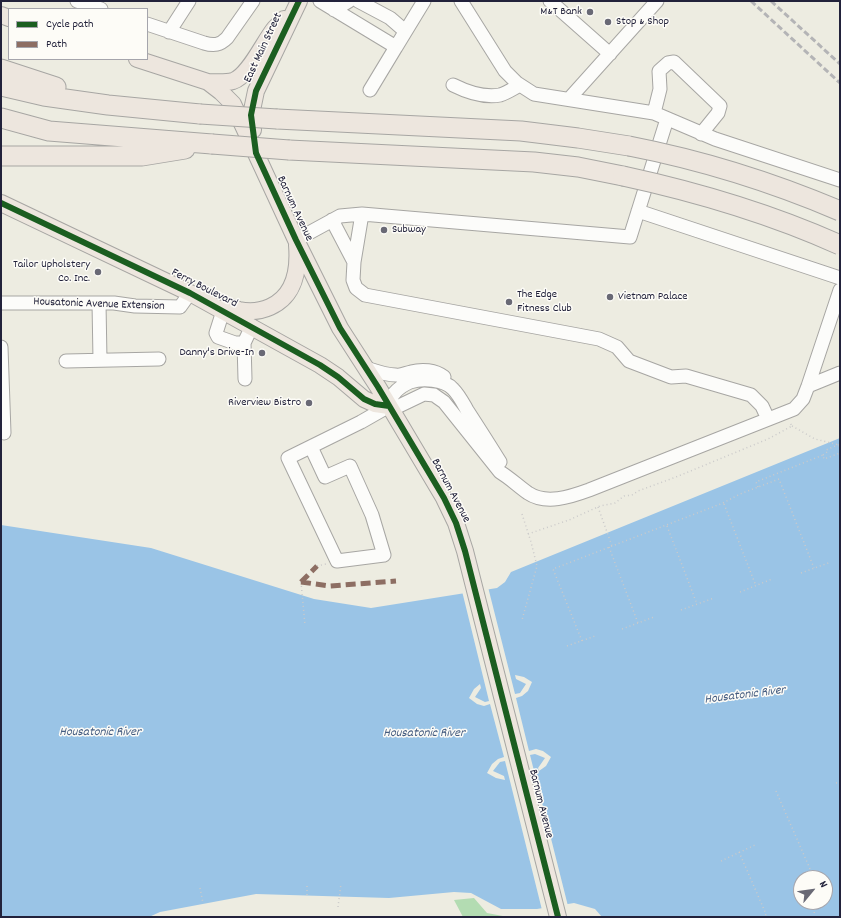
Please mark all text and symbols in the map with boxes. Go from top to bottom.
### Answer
place label: M&T Bank [540,5,582,19]
marker: M&T Bank [585,7,595,17]
legend [8,8,148,60]
street label: East Main Street [241,11,287,85]
place label: Stop & Shop [616,15,669,29]
text: Cycle path [46,16,94,33]
marker: Stop & Shop [603,17,613,27]
text: Path [46,36,67,53]
street label: Barnum Avenue [273,174,315,244]
place label: Subway [392,223,426,237]
marker: Subway [379,225,389,235]
place label: Tailor Upholstery Co. Inc. [13,258,90,286]
street label: Ferry Boulevard [169,266,239,312]
marker: Tailor Upholstery Co. Inc. [93,267,103,277]
place label: The Edge Fitness Club [517,288,572,316]
place label: Vietnam Palace [618,290,688,304]
marker: Vietnam Palace [605,292,615,302]
street label: Housatonic Avenue Extension [33,296,165,314]
marker: The Edge Fitness Club [504,297,514,307]
place label: Danny's Drive-In [180,346,254,360]
marker: Danny's Drive-In [257,348,267,358]
place label: Riverview Bistro [228,396,301,410]
marker: Riverview Bistro [304,398,314,408]
street label: Barnum Avenue [427,457,473,525]
water label: Housatonic River [704,683,786,709]
water label: Housatonic River [59,725,141,741]
water label: Housatonic River [383,726,465,742]
street label: Barnum Avenue [525,768,555,840]
north arrow [793,870,833,910]
text: N [814,878,831,891]

